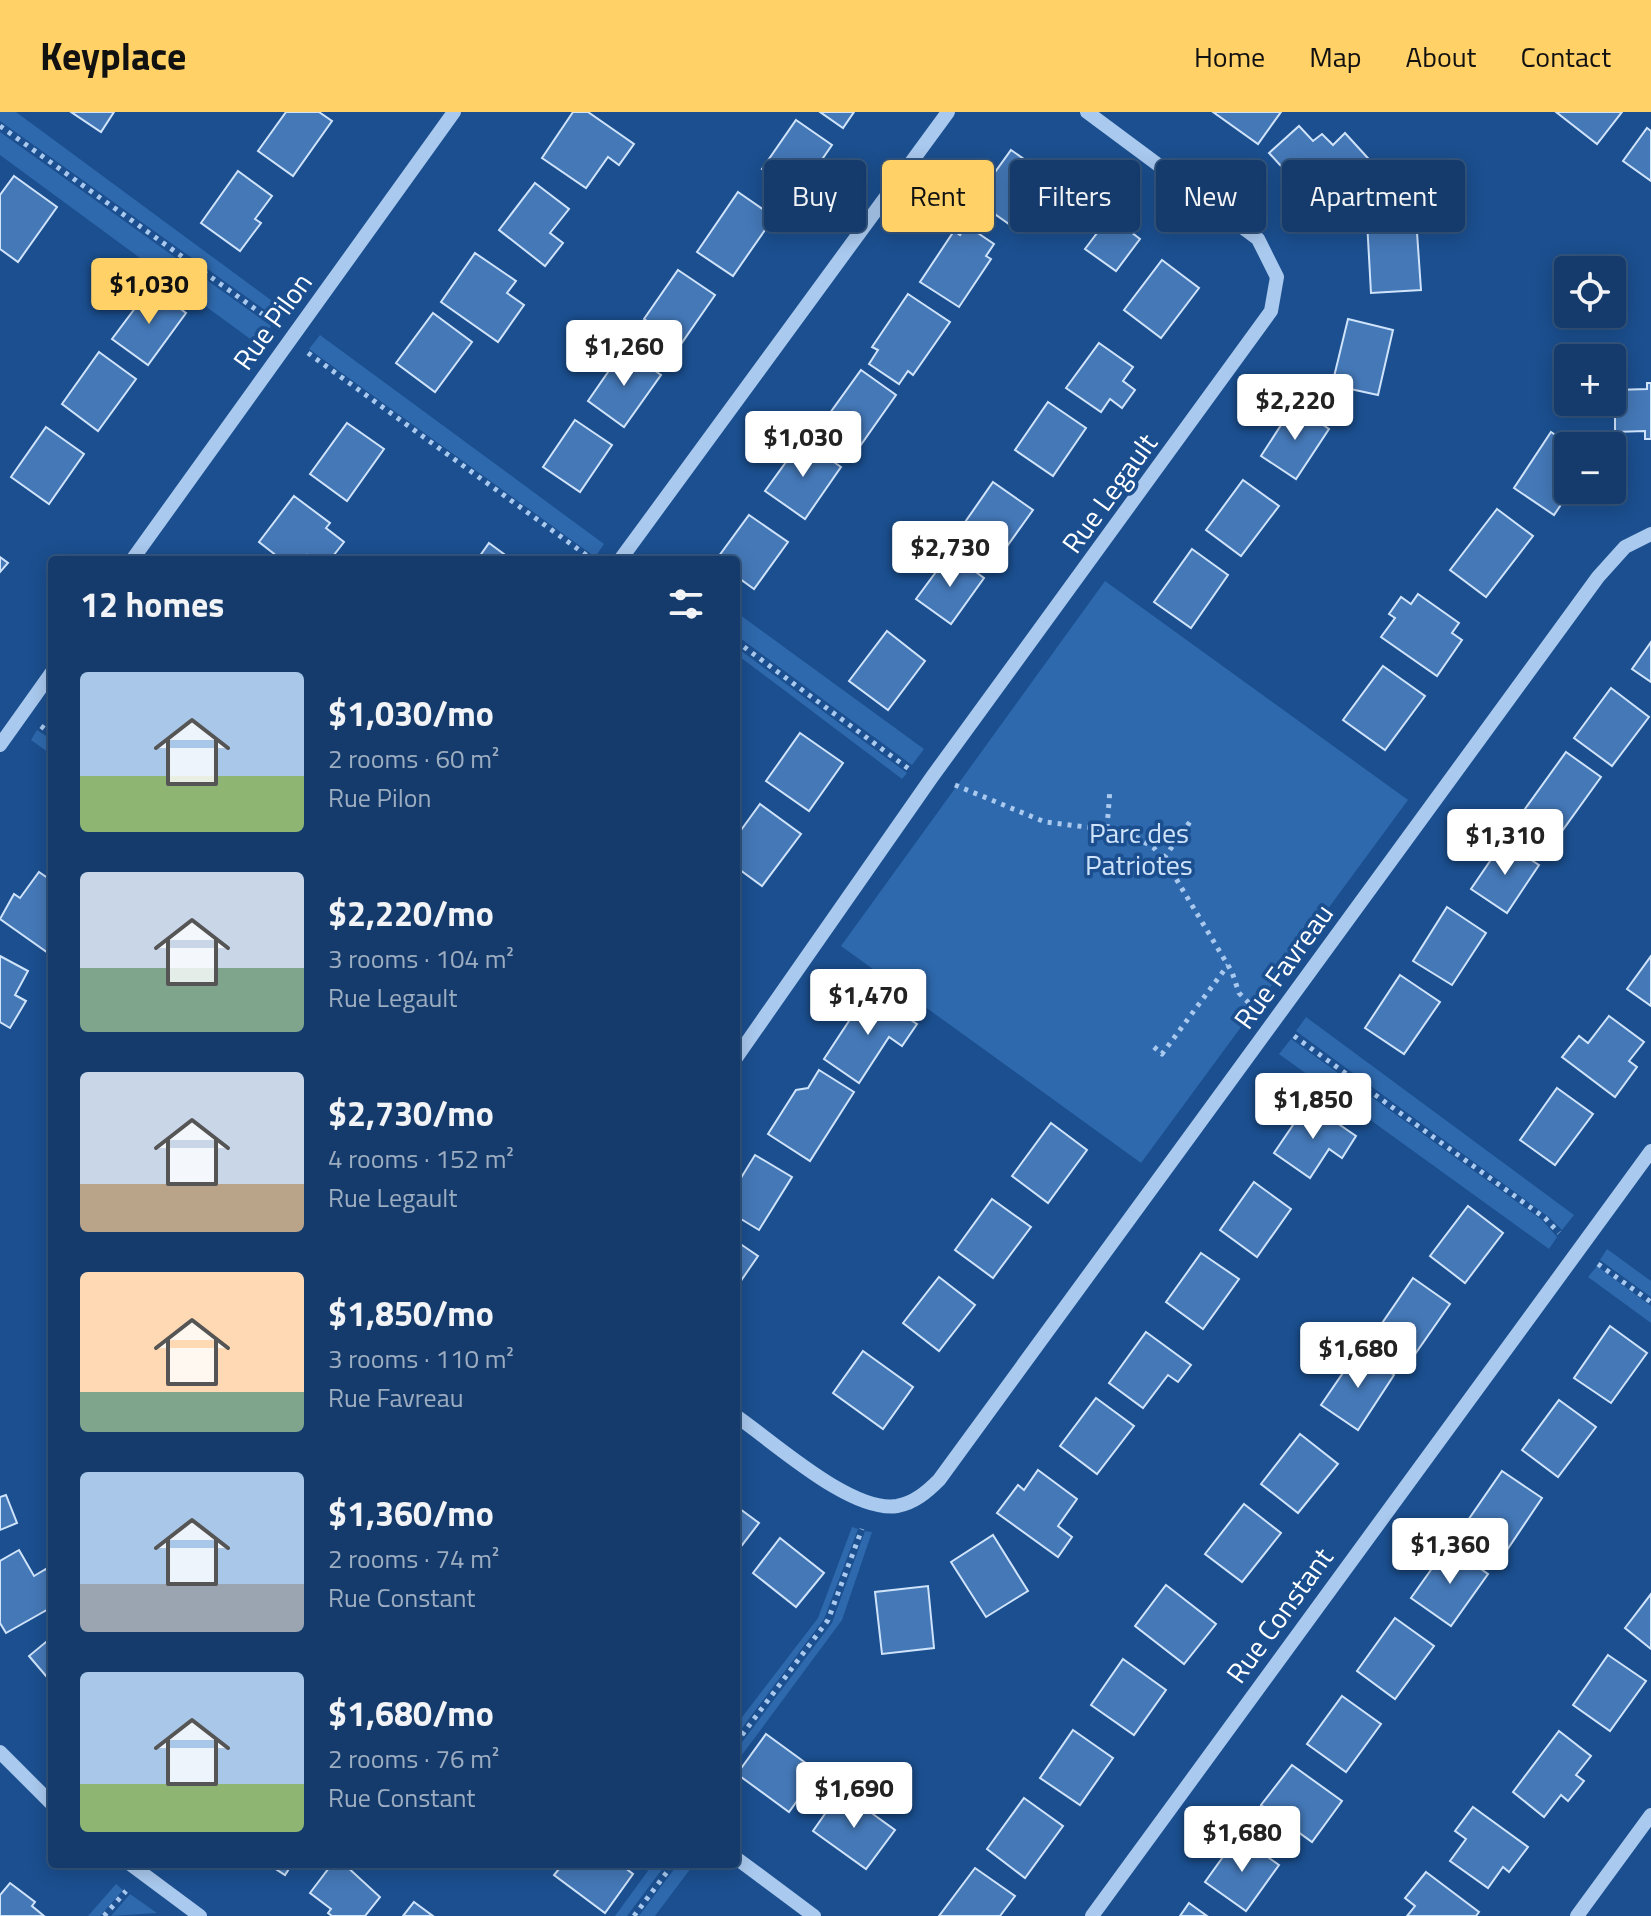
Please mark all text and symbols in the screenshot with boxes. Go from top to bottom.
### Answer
text: Keyplace [40,27,187,85]
text: Home [1194,35,1265,78]
text: Map [1309,35,1362,78]
text: About [1406,35,1476,78]
text: Contact [1520,35,1611,78]
chip: Buy [764,160,866,232]
chip: Rent [882,160,994,232]
chip: Filters [1010,160,1140,232]
chip: New [1156,160,1266,232]
chip: Apartment [1282,160,1465,232]
map controls [1554,256,1626,504]
button: locate [1554,256,1626,328]
pin: $1,030 [84,258,214,326]
street label: Rue Pilon [222,263,322,379]
text: $1,030 [109,264,189,303]
pin: $1,260 [559,320,689,388]
text: $1,260 [584,326,664,365]
button: + [1554,344,1626,416]
pin: $2,220 [1230,374,1360,442]
text: $2,220 [1255,380,1335,419]
pin: $1,030 [738,411,868,479]
text: $1,030 [763,417,843,456]
street label: Rue Legault [1051,424,1167,562]
button: − [1554,432,1626,504]
pin: $2,730 [885,521,1015,589]
text: $2,730 [910,527,990,566]
text: 12 homes [80,578,224,630]
icon: filters [664,582,708,626]
text: $1,030/mo [328,687,494,739]
icon: home [144,704,240,800]
text: 2 rooms · 60 m² [328,739,499,778]
text: Rue Pilon [328,778,431,817]
pin: $1,310 [1440,809,1570,877]
park label: Parc des Patriotes [1085,811,1193,886]
text: $1,310 [1465,815,1545,854]
text: $2,220/mo [328,887,494,939]
street label: Rue Favreau [1223,894,1343,1038]
icon: home [144,904,240,1000]
text: 3 rooms · 104 m² [328,939,514,978]
pin: $1,470 [803,969,933,1037]
text: $1,470 [828,975,908,1014]
text: Rue Legault [328,978,457,1017]
pin: $1,850 [1248,1073,1378,1141]
text: $1,850 [1273,1079,1353,1118]
text: $2,730/mo [328,1087,494,1139]
icon: home [144,1104,240,1200]
text: 4 rooms · 152 m² [328,1139,514,1178]
text: Rue Legault [328,1178,457,1217]
text: $1,850/mo [328,1287,494,1339]
icon: home [144,1304,240,1400]
pin: $1,680 [1293,1322,1423,1390]
text: $1,680 [1318,1328,1398,1367]
text: 3 rooms · 110 m² [328,1339,514,1378]
text: Rue Favreau [328,1378,464,1417]
text: $1,360/mo [328,1487,494,1539]
icon: home [144,1504,240,1600]
pin: $1,360 [1385,1518,1515,1586]
text: $1,360 [1410,1524,1490,1563]
street label: Rue Constant [1215,1538,1343,1692]
text: 2 rooms · 74 m² [328,1539,499,1578]
text: Rue Constant [328,1578,475,1617]
text: $1,680/mo [328,1687,494,1739]
icon: home [144,1704,240,1800]
text: 2 rooms · 76 m² [328,1739,499,1778]
pin: $1,690 [789,1762,919,1830]
text: $1,690 [814,1768,894,1807]
text: Rue Constant [328,1778,475,1817]
pin: $1,680 [1177,1806,1307,1874]
text: $1,680 [1202,1812,1282,1851]

